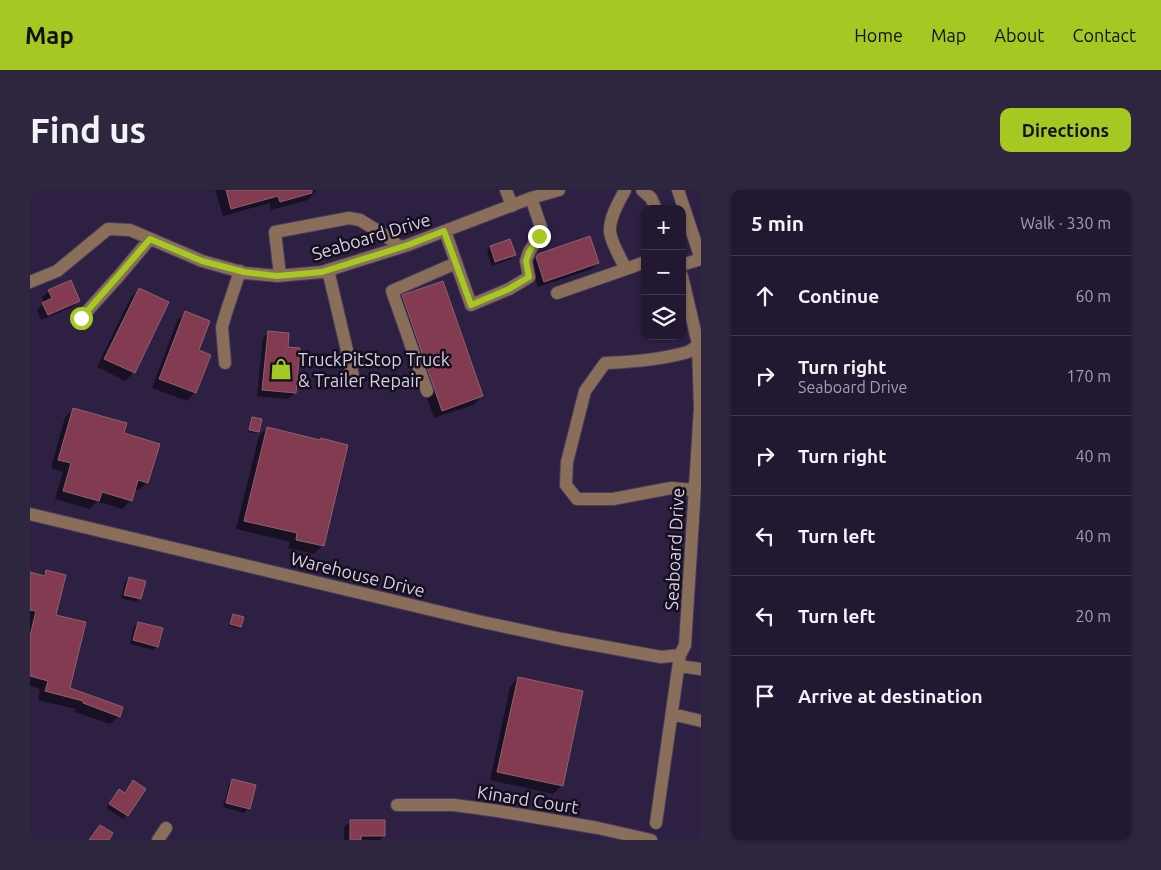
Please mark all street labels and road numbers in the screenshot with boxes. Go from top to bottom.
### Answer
street label: Seaboard Drive [309,208,433,264]
street label: Seaboard Drive [661,487,687,611]
street label: Warehouse Drive [289,548,427,600]
street label: Kinard Court [476,781,580,817]

